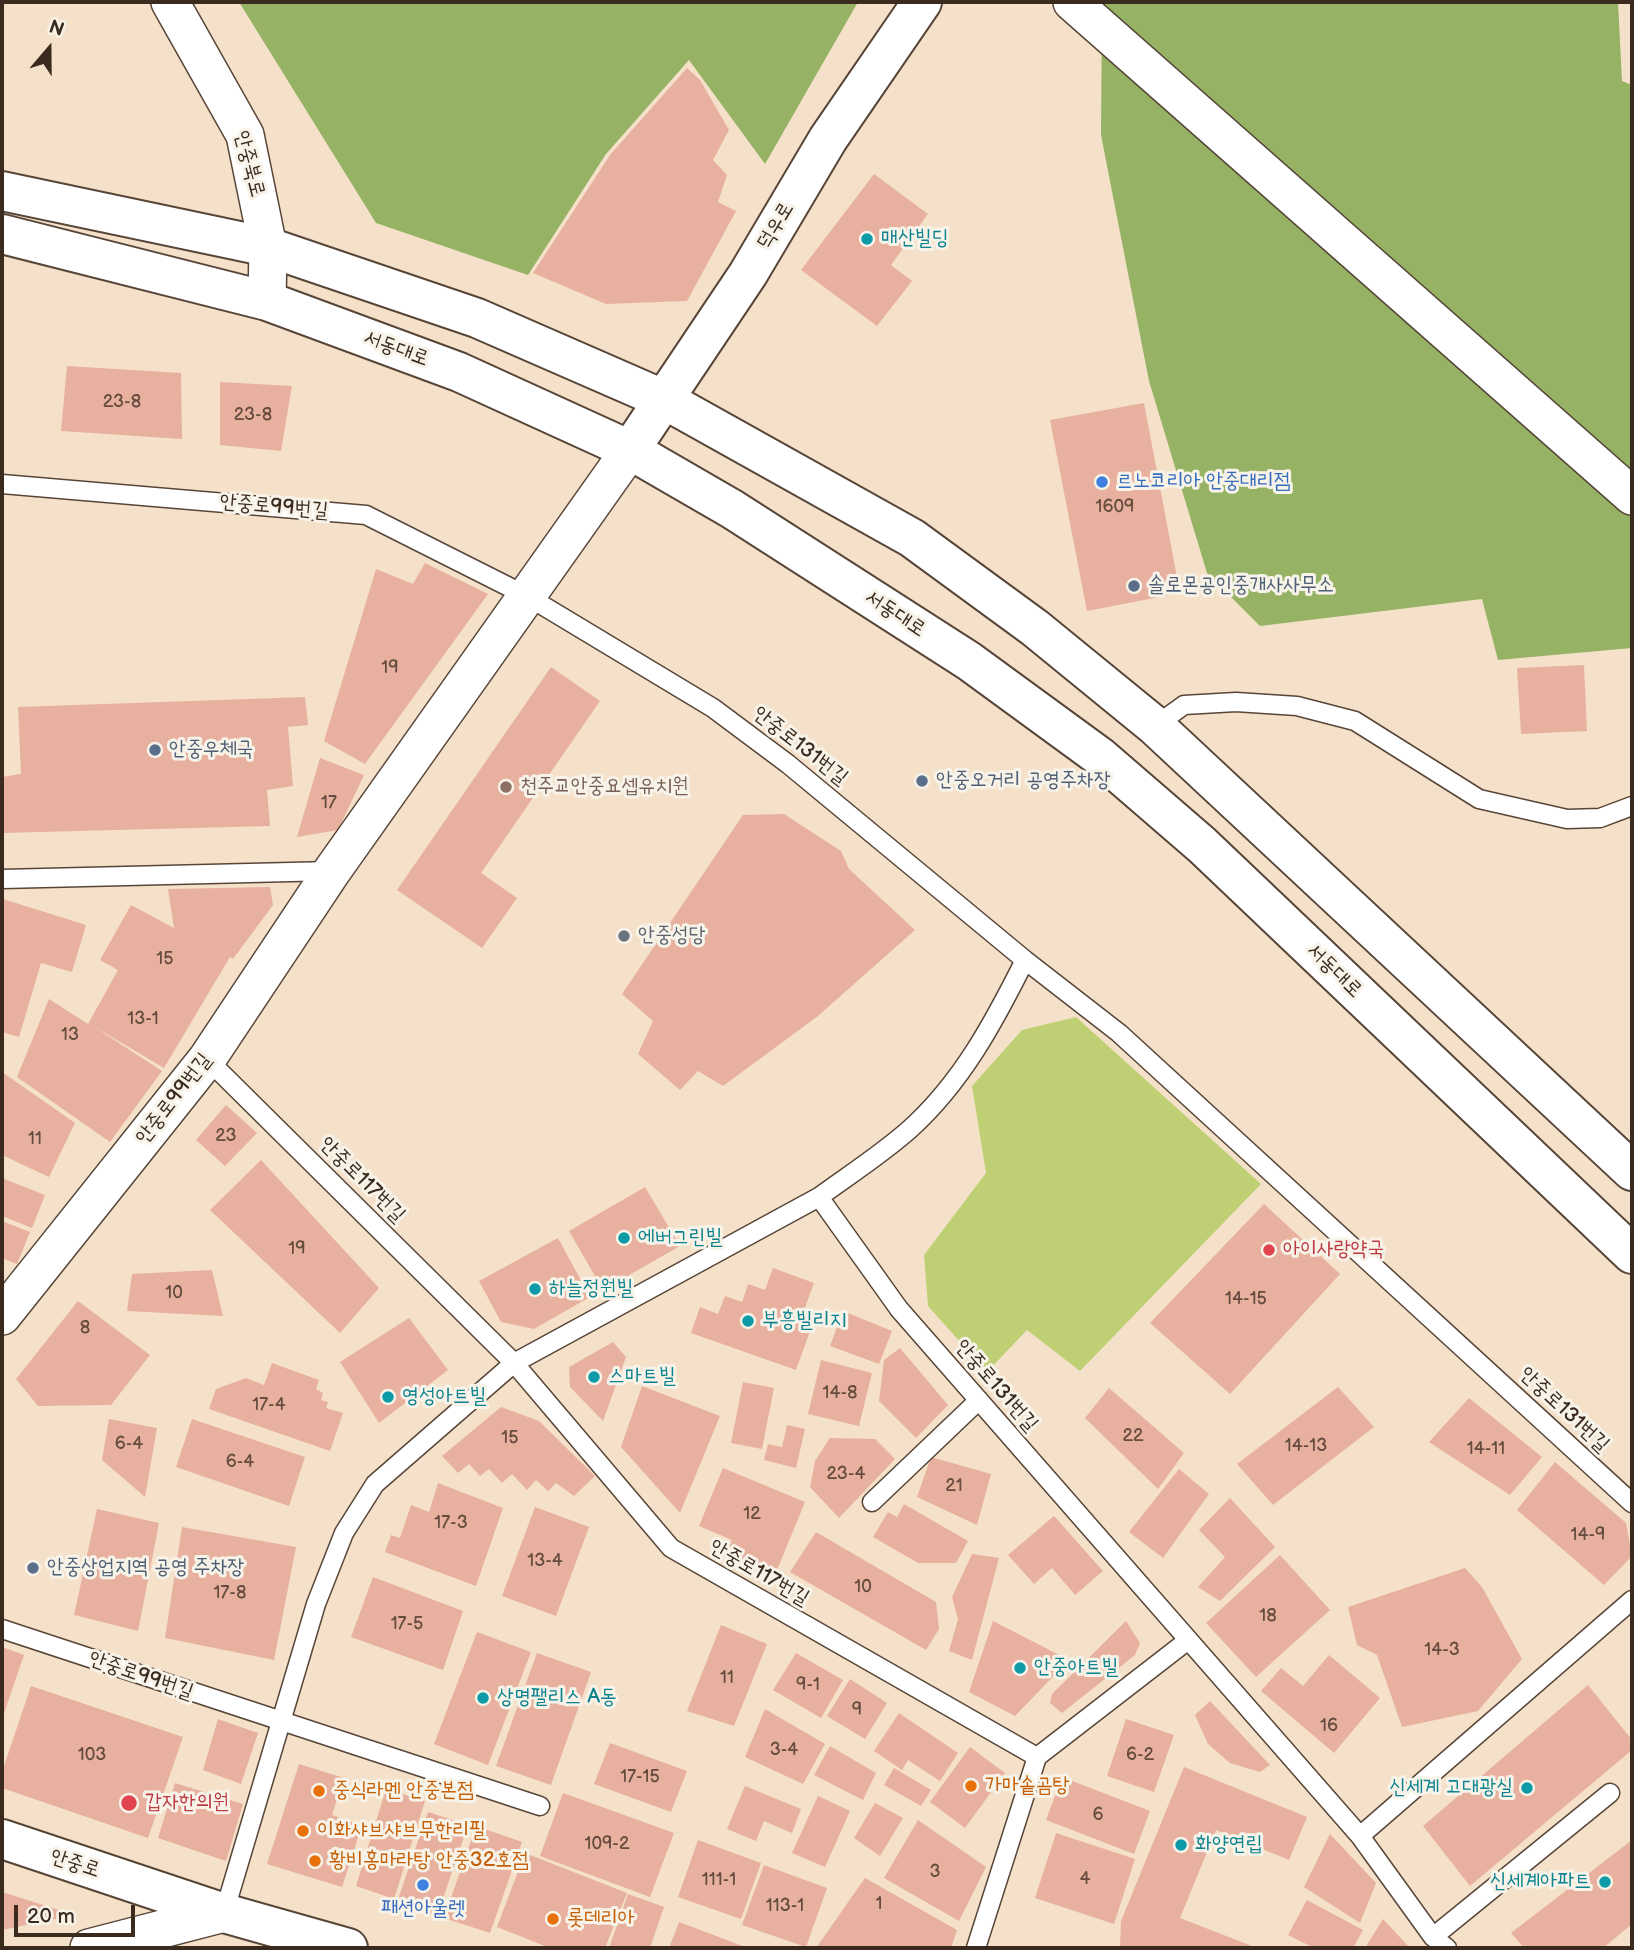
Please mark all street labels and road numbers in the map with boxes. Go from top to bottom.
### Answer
street label: 안중북로 [228,128,270,200]
street label: 덕우로 [752,198,800,254]
street label: 서동대로 [360,326,432,372]
street label: 안중로99번길 [219,490,329,524]
street label: 서동대로 [860,585,930,643]
street label: 안중로131번길 [747,701,853,791]
street label: 서동대로 [1301,938,1367,1004]
street label: 안중로99번길 [131,1048,217,1150]
street label: 안중로117번길 [314,1132,410,1228]
street label: 안중로131번길 [949,1335,1043,1437]
street label: 안중로131번길 [1514,1362,1614,1458]
street label: 안중로117번길 [705,1534,813,1612]
street label: 안중로99번길 [85,1646,197,1706]
street label: 안중로 [47,1844,103,1884]

